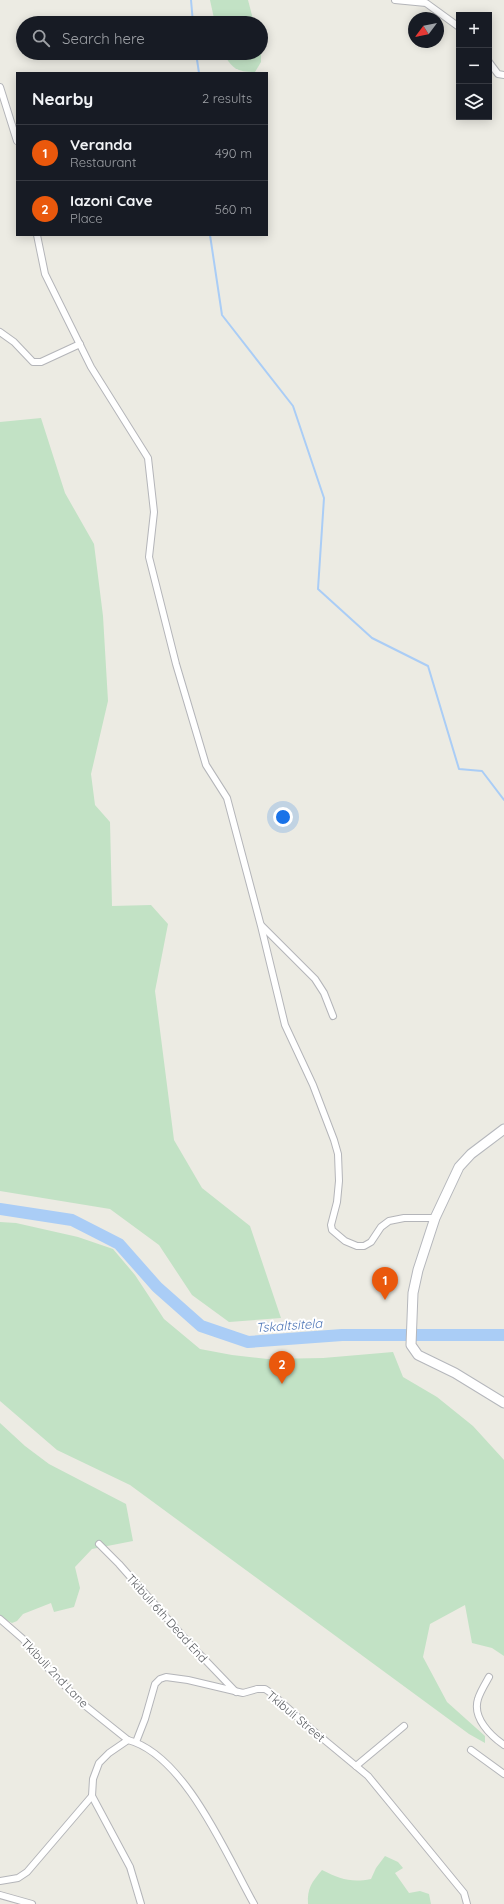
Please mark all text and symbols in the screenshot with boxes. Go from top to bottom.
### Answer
north arrow [408,12,444,48]
map controls [456,12,492,120]
button: + [456,12,492,48]
search box [16,16,268,60]
icon: search [30,27,52,49]
text: Search here [62,29,145,48]
button: − [456,48,492,84]
button: layers [456,84,492,120]
text: Nearby [32,88,93,109]
text: 2 results [202,90,252,106]
text: Veranda [70,135,132,154]
text: 1 [42,145,48,161]
text: 490 m [215,145,252,161]
text: Restaurant [70,154,136,170]
text: Iazoni Cave [70,191,153,210]
text: 2 [41,201,49,217]
text: 560 m [215,201,252,217]
text: Place [70,210,103,226]
your location [273,807,293,827]
pin: 1 [372,1267,398,1300]
water label: Tskaltsitela [255,1315,324,1335]
pin: 2 [269,1351,295,1384]
street label: Tkibuli 6th Dead End [123,1571,211,1665]
street label: Tkibuli 2nd Lane [18,1635,92,1711]
street label: Tkibuli Street [264,1687,328,1745]

